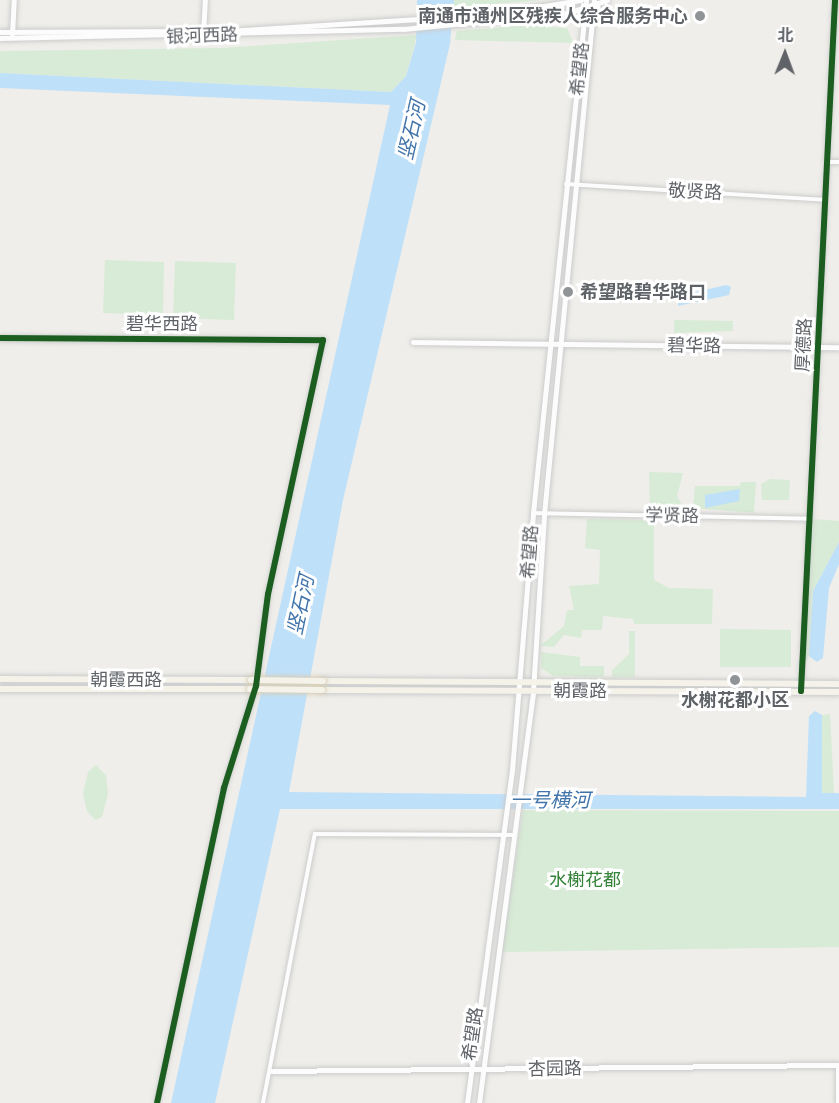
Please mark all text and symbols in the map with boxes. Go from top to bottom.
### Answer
place label: 南通市通州区残疾人综合服务中心 [418,5,688,27]
marker: 南通市通州区残疾人综合服务中心 [693,9,707,23]
street label: 银河西路 [166,24,238,48]
north arrow [755,24,815,84]
text: 北 [777,24,794,47]
street label: 希望路 [566,41,594,97]
water label: 竖石河 [394,98,430,162]
street label: 敬贤路 [667,180,723,204]
place label: 希望路碧华路口 [580,281,706,303]
marker: 希望路碧华路口 [561,285,575,299]
street label: 碧华西路 [126,313,198,335]
street label: 厚德路 [792,317,816,373]
street label: 碧华路 [667,335,721,357]
street label: 学贤路 [645,505,699,527]
street label: 希望路 [517,524,543,580]
water label: 竖石河 [283,573,319,637]
street label: 朝霞西路 [90,669,162,691]
marker: 水榭花都小区 [728,673,742,687]
street label: 朝霞路 [553,680,607,702]
place label: 水榭花都小区 [681,689,789,711]
water label: 一号横河 [510,788,590,812]
park label: 水榭花都 [549,869,621,891]
street label: 希望路 [459,1006,487,1062]
street label: 杏园路 [528,1058,582,1080]

